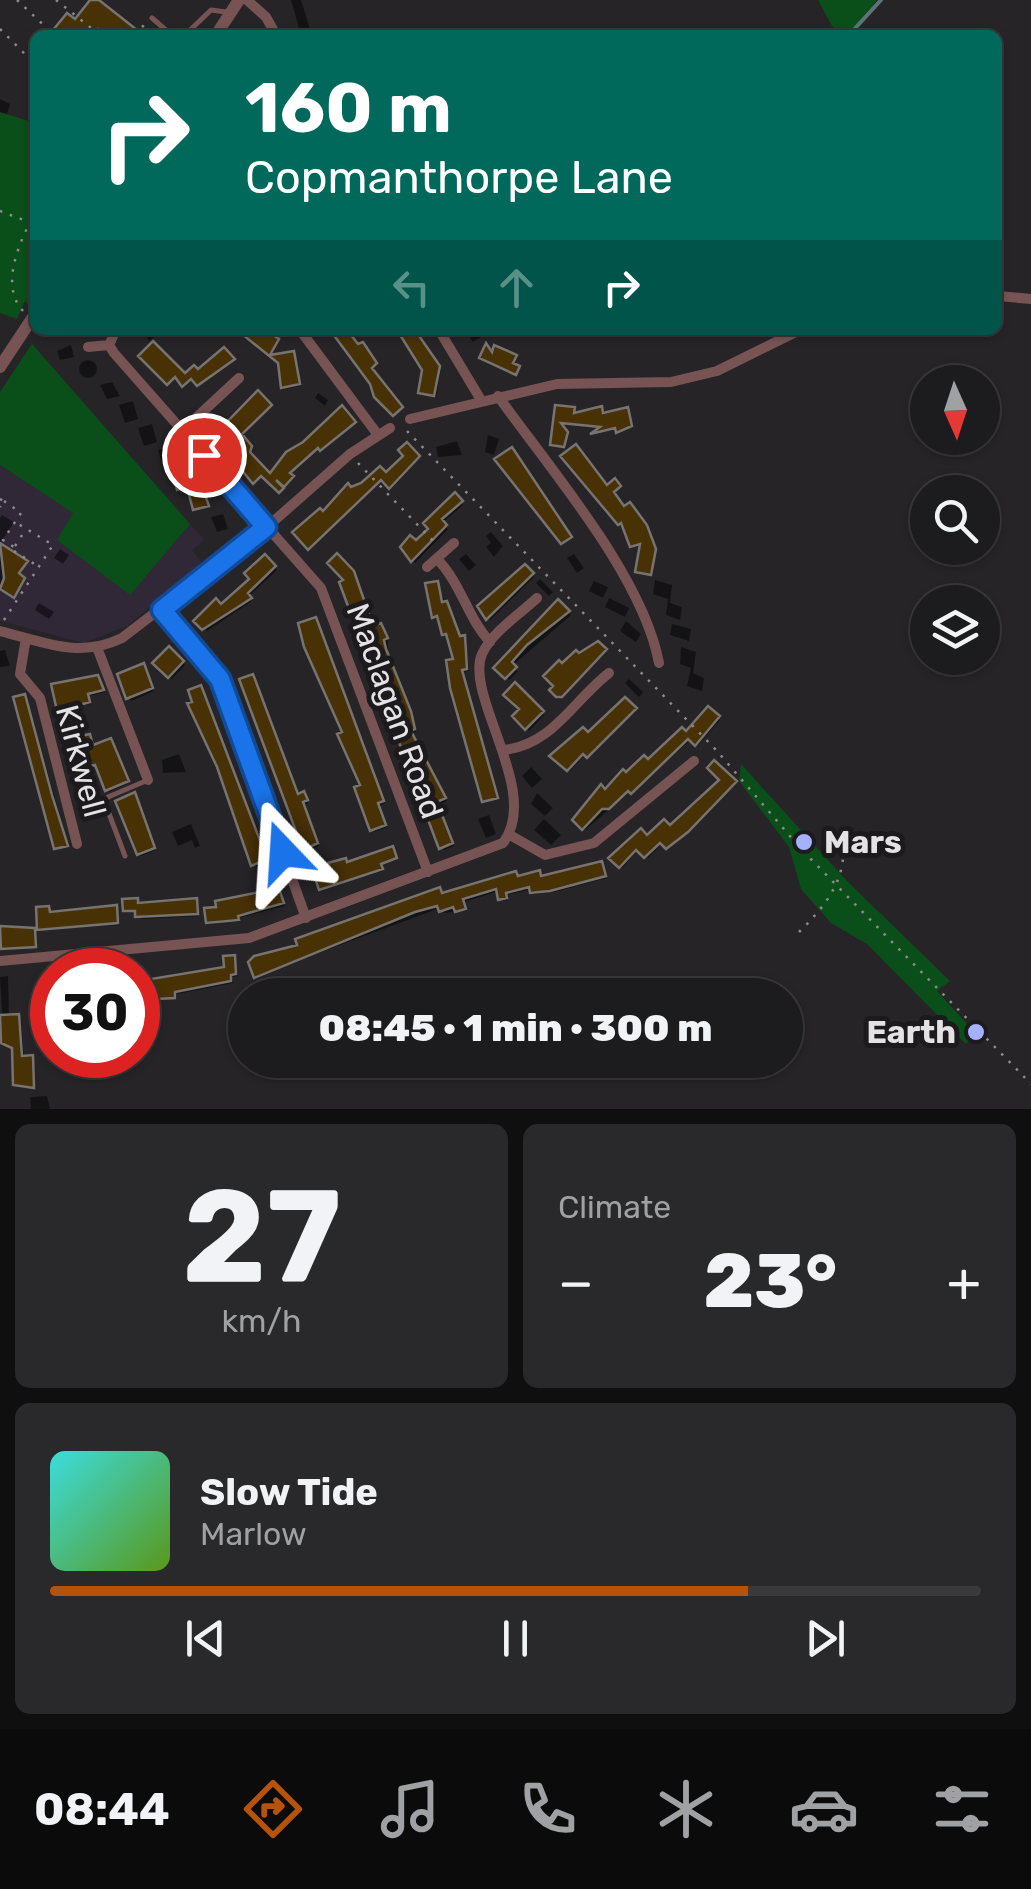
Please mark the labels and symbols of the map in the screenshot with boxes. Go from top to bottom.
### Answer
north arrow [910,365,1000,455]
pin [162,413,247,498]
street label: Maclagan Road [338,598,452,824]
street label: Kirkwell [48,701,114,821]
position arrow [231,800,335,904]
place label: Mars [824,823,902,861]
marker: Mars [793,831,815,853]
speed limit sign: 30 [30,948,160,1078]
place label: Earth [866,1013,956,1051]
marker: Earth [965,1021,987,1043]

